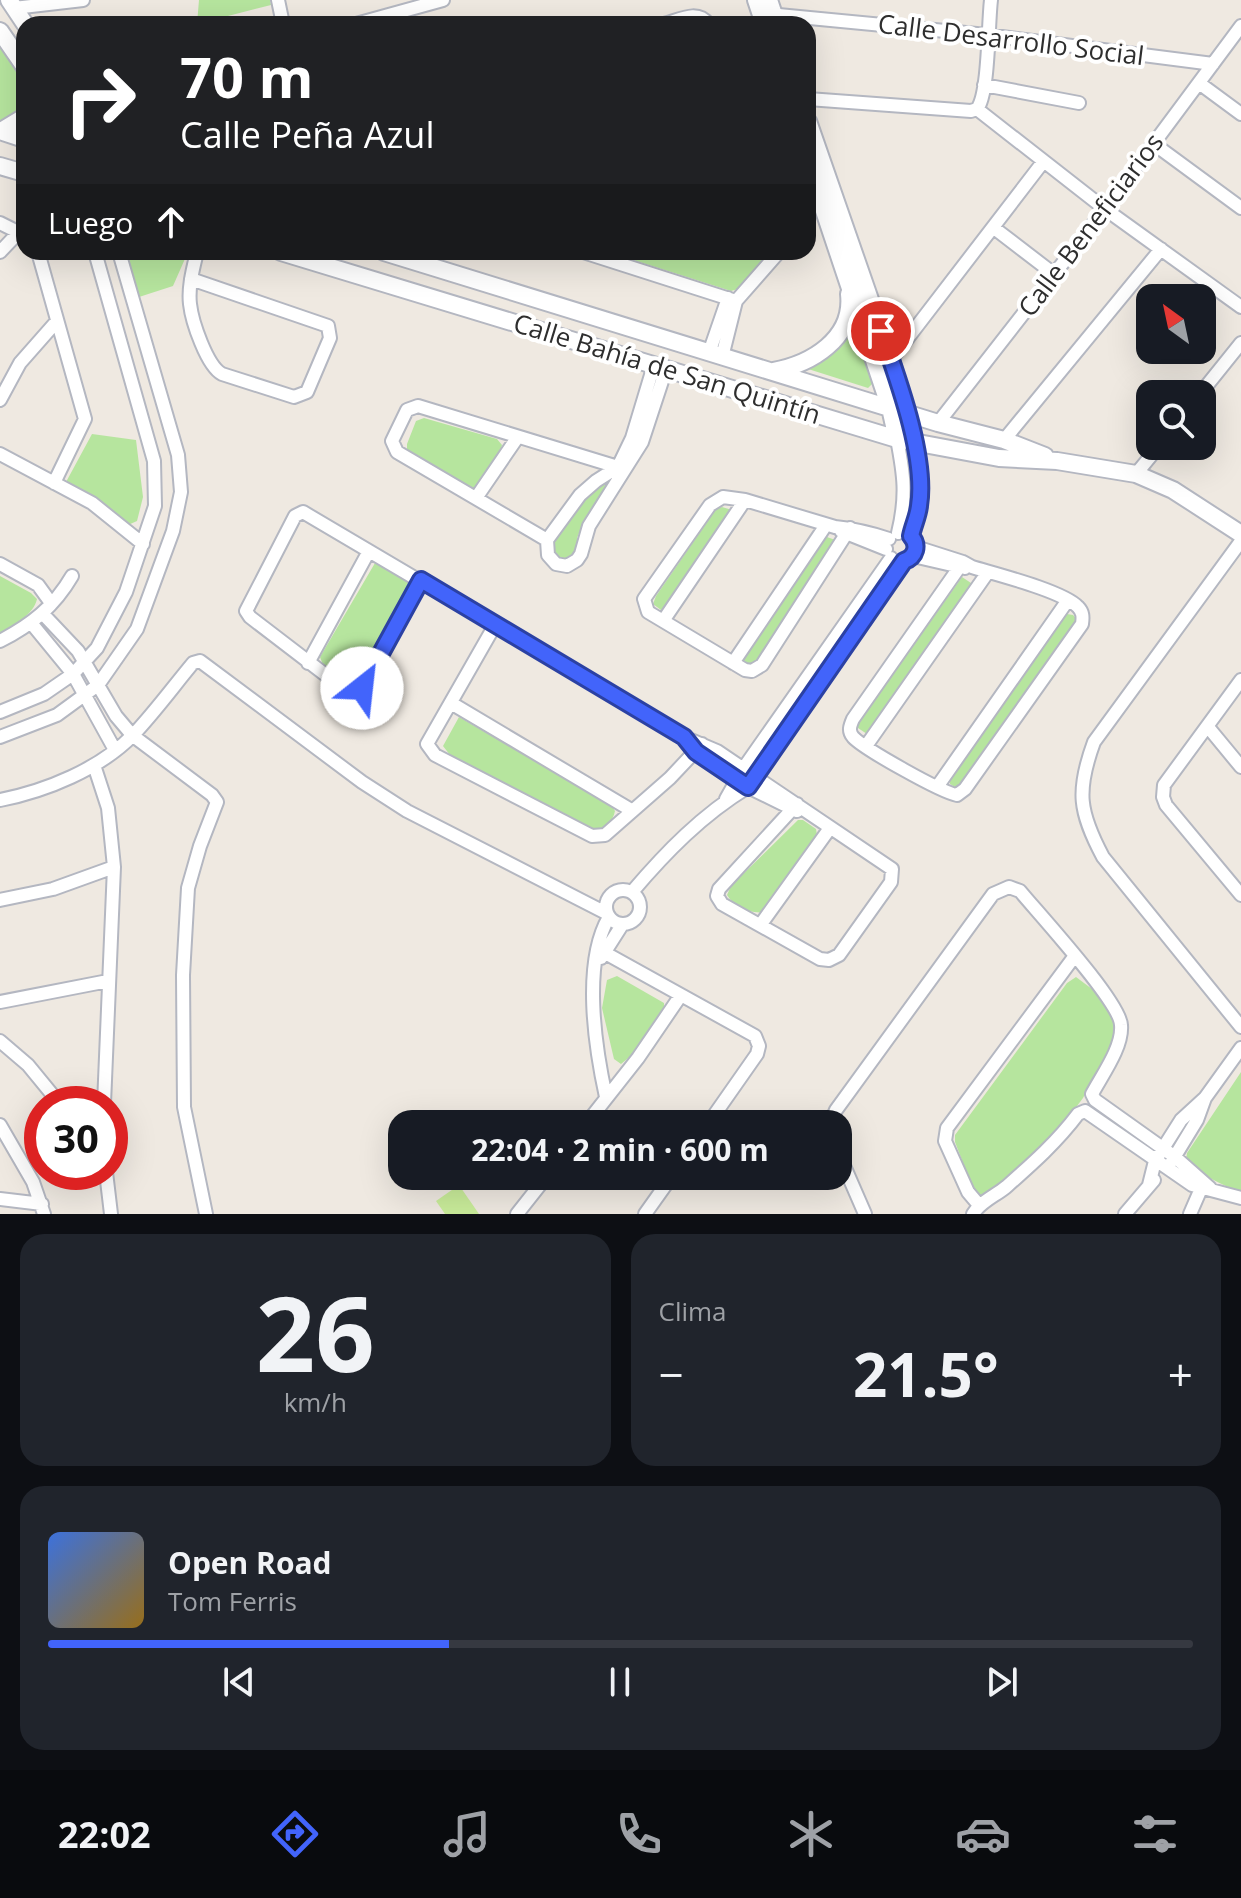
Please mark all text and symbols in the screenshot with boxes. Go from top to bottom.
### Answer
street label: Calle Desarrollo Social [876,5,1146,73]
text: 70 m [180,38,314,114]
icon: right [48,48,152,152]
text: Calle Peña Azul [180,110,435,159]
street label: Calle Beneficiarios [1009,125,1171,324]
icon: ahead [149,200,193,244]
text: Luego [48,202,133,243]
north arrow [1136,284,1216,364]
map controls [1136,284,1216,460]
pin [847,297,915,365]
street label: Calle Bahía de San Quintín [509,304,825,432]
icon: arrive [859,309,903,353]
button: search [1136,380,1216,460]
position arrow [320,646,404,730]
speed limit sign: 30 [24,1086,128,1190]
text: 22:04 · 2 min · 600 m [471,1129,769,1170]
text: 26 [256,1261,375,1402]
text: Clima [659,1293,727,1329]
text: 21.5° [853,1333,999,1415]
text: − [659,1344,684,1404]
text: + [1168,1344,1193,1404]
text: km/h [284,1384,347,1420]
text: Open Road [168,1542,332,1583]
text: Tom Ferris [168,1583,297,1619]
icon: previous [217,1660,261,1704]
icon: pause [598,1660,642,1704]
icon: next [980,1660,1024,1704]
icon: directions [267,1806,323,1862]
icon: music [439,1806,495,1862]
icon: phone [611,1806,667,1862]
icon: climate [783,1806,839,1862]
icon: car [955,1806,1011,1862]
icon: filters [1127,1806,1183,1862]
text: 22:02 [58,1810,151,1859]

